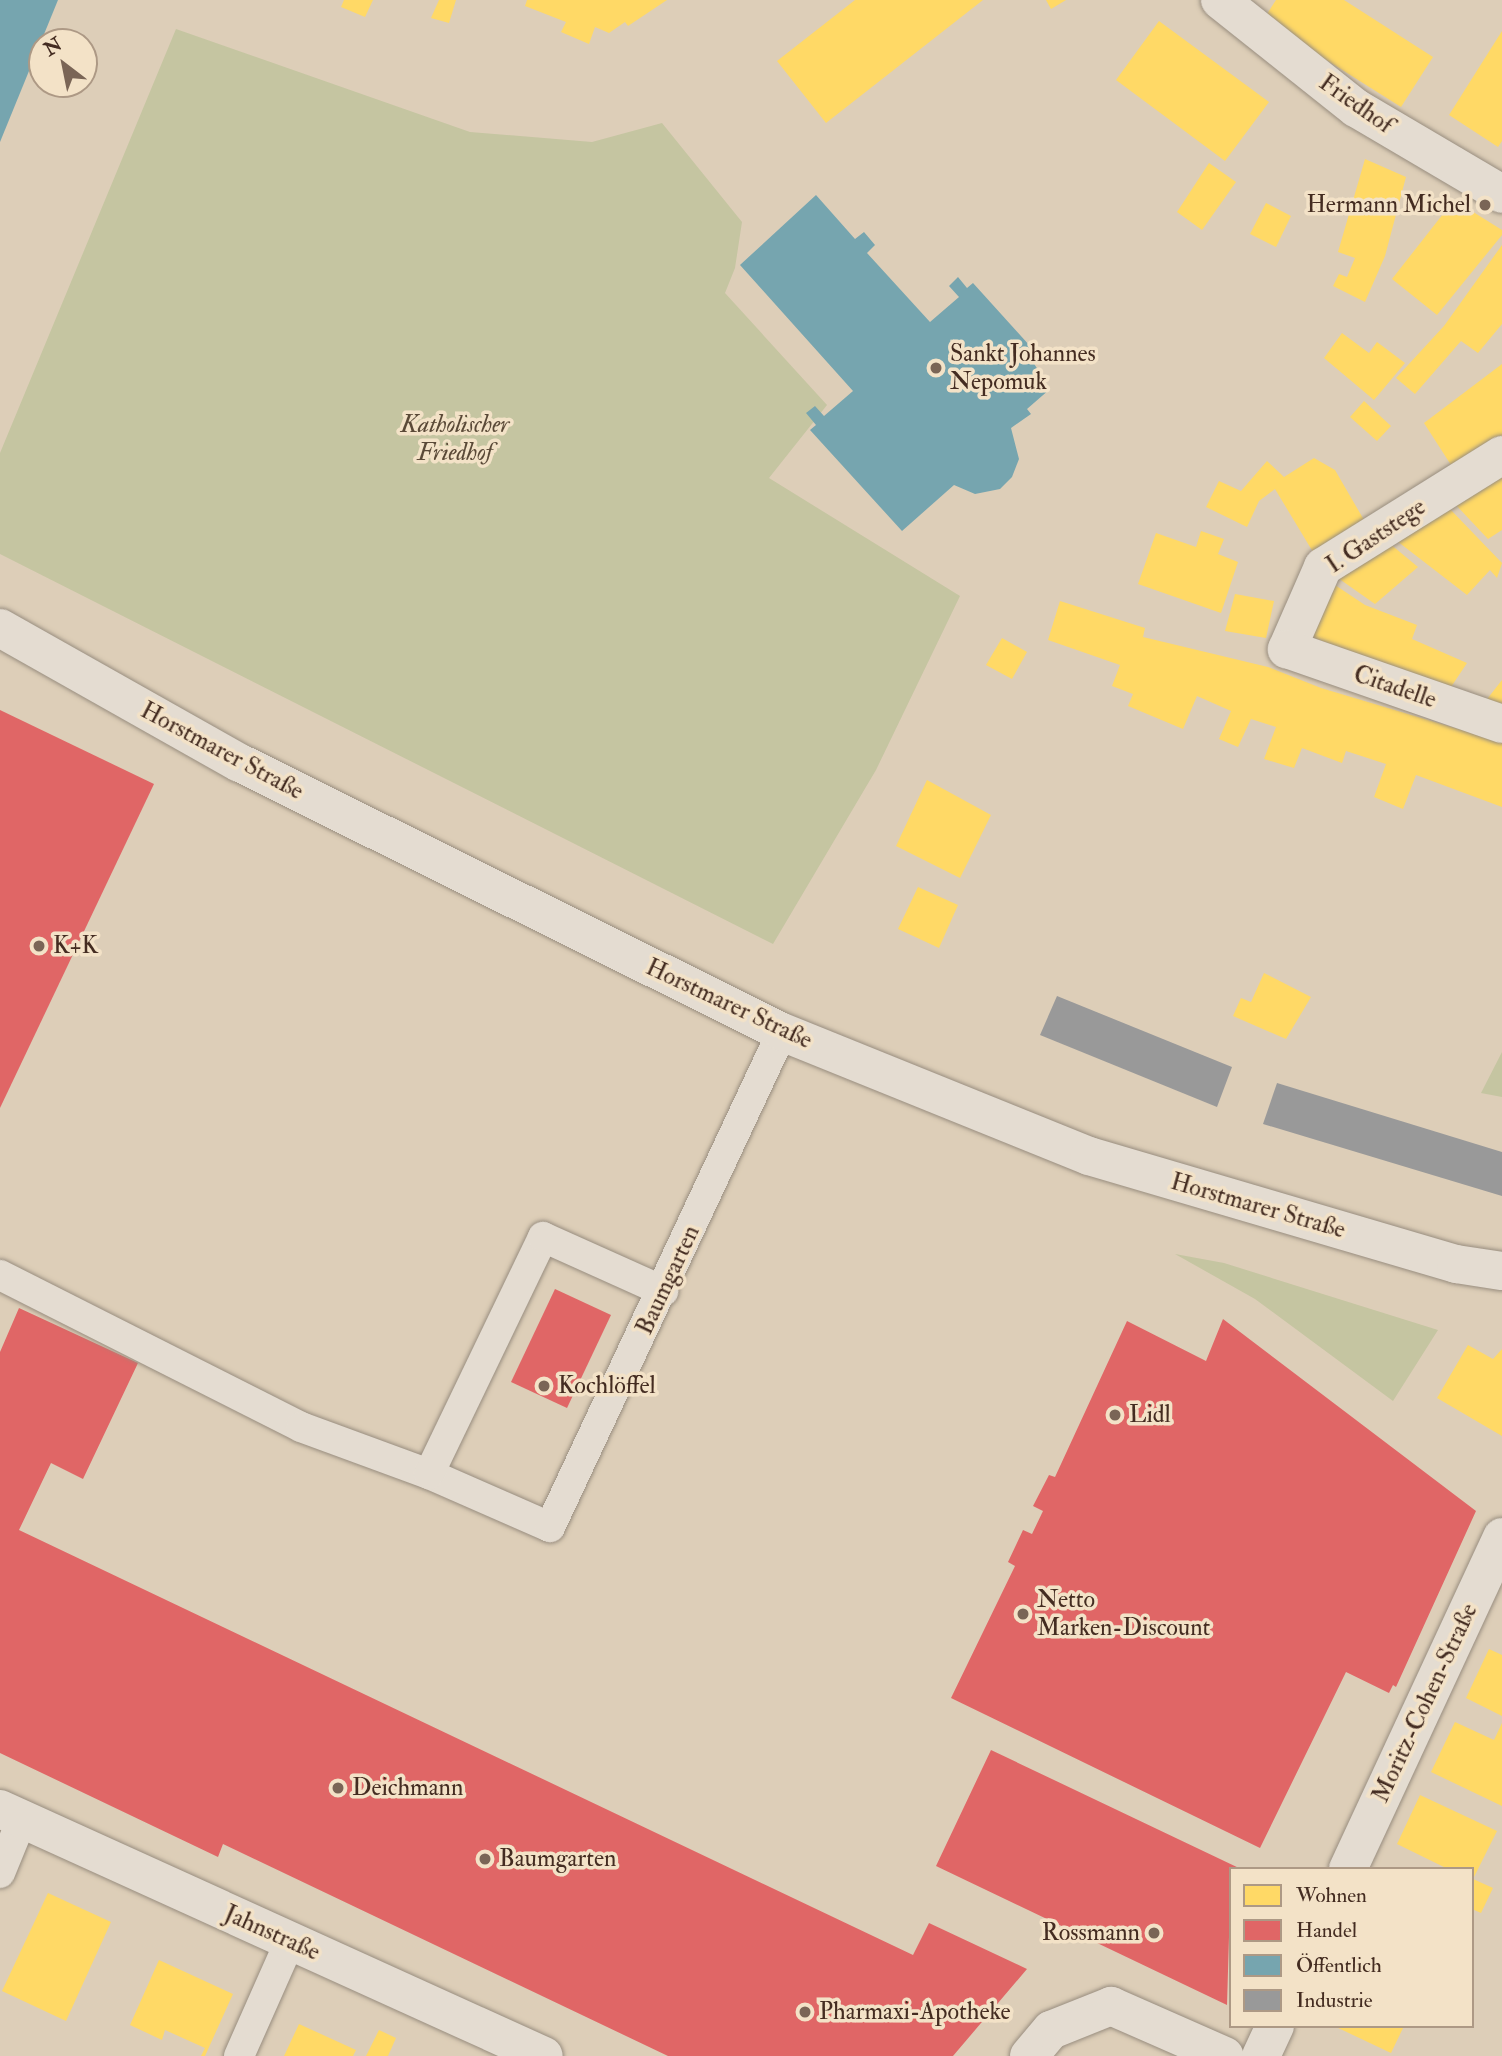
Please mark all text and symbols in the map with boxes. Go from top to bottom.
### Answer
north arrow [28,28,98,98]
text: N [39,32,66,62]
street label: Friedhof [1314,68,1398,140]
place label: Hermann Michel [1306,191,1471,219]
marker: Hermann Michel [1477,197,1493,213]
place label: Sankt Johannes Nepomuk [950,340,1096,396]
marker: Sankt Johannes Nepomuk [928,360,944,376]
park label: Katholischer Friedhof [401,411,509,467]
street label: I. Gaststege [1321,492,1431,580]
street label: Citadelle [1350,659,1440,715]
street label: Horstmarer Straße [136,696,308,806]
place label: K+K [53,932,98,960]
marker: K+K [31,938,47,954]
street label: Horstmarer Straße [641,953,817,1055]
street label: Horstmarer Straße [1167,1167,1349,1245]
street label: Baumgarten [630,1221,706,1339]
place label: Kochlöffel [558,1372,656,1400]
marker: Kochlöffel [536,1378,552,1394]
place label: Lidl [1129,1401,1171,1429]
marker: Lidl [1107,1407,1123,1423]
place label: Netto Marken-Discount [1037,1586,1210,1642]
street label: Moritz-Cohen-Straße [1366,1599,1484,1807]
marker: Netto Marken-Discount [1015,1606,1031,1622]
place label: Deichmann [352,1774,463,1802]
marker: Deichmann [330,1780,346,1796]
place label: Baumgarten [499,1845,616,1873]
marker: Baumgarten [477,1851,493,1867]
legend [1229,1867,1474,2028]
text: Wohnen [1296,1882,1367,1909]
street label: Jahnstraße [220,1899,324,1967]
text: Handel [1296,1917,1357,1944]
place label: Rossmann [1042,1919,1140,1947]
marker: Rossmann [1146,1925,1162,1941]
text: Öffentlich [1296,1952,1382,1979]
text: Industrie [1296,1987,1373,2014]
place label: Pharmaxi-Apotheke [819,1998,1011,2026]
marker: Pharmaxi-Apotheke [797,2004,813,2020]

